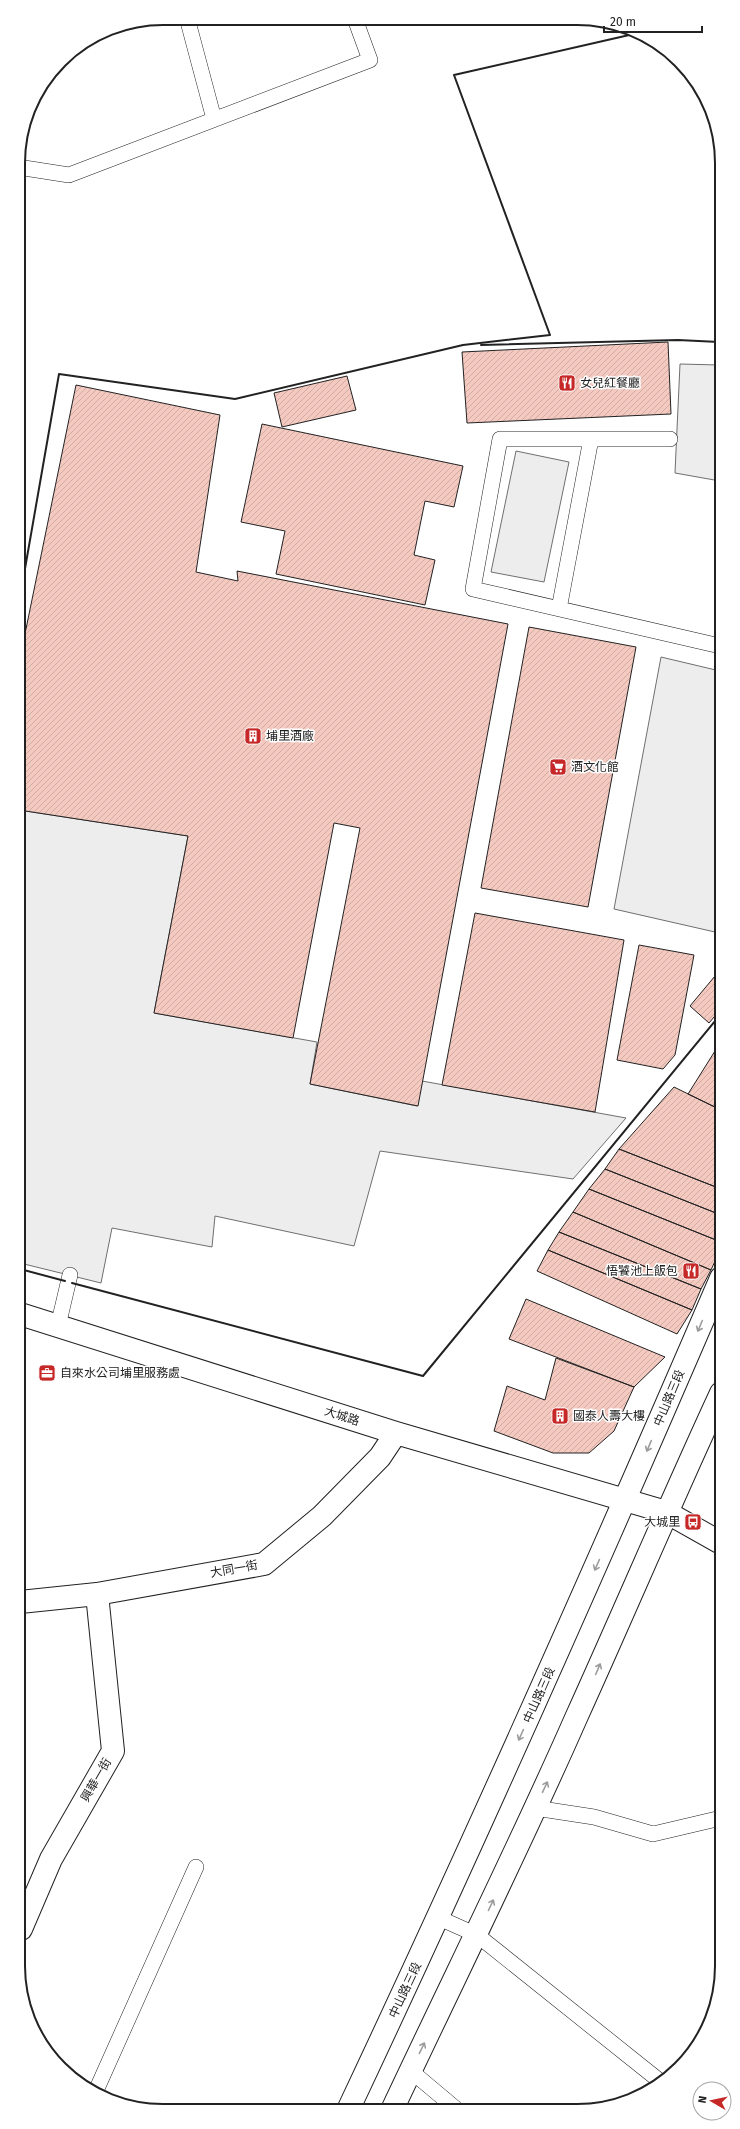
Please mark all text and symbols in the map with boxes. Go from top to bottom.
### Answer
scale bar [604,8,702,34]
text: 20 m [610,15,636,29]
restaurant icon: 女兒紅餐廳 [557,373,577,393]
place label: 女兒紅餐廳 [580,376,640,390]
building icon: 埔里酒廠 [243,726,263,746]
place label: 埔里酒廠 [266,729,314,743]
supermarket icon: 酒文化館 [548,757,568,777]
place label: 酒文化館 [571,760,619,774]
restaurant icon: 悟饕池上飯包 [681,1261,701,1281]
place label: 悟饕池上飯包 [606,1264,678,1278]
one-way arrow [696,1320,703,1332]
office icon: 自來水公司埔里服務處 [37,1363,57,1383]
place label: 自來水公司埔里服務處 [60,1366,180,1380]
street label: 中山路三段 [651,1368,687,1428]
street label: 大城路 [323,1404,361,1428]
building icon: 國泰人壽大樓 [550,1406,570,1426]
place label: 國泰人壽大樓 [573,1409,645,1423]
one-way arrow [644,1439,652,1451]
bus stop icon: 大城里 [683,1512,703,1532]
place label: 大城里 [644,1515,680,1529]
street label: 大同一街 [209,1558,259,1580]
one-way arrow [592,1559,600,1571]
one-way arrow [595,1663,602,1675]
street label: 中山路三段 [520,1665,558,1725]
one-way arrow [516,1728,524,1740]
street label: 興華一街 [78,1756,114,1804]
one-way arrow [542,1782,549,1794]
one-way arrow [487,1900,495,1912]
street label: 中山路三段 [386,1960,424,2020]
one-way arrow [419,2042,426,2054]
north arrow [692,2081,732,2121]
text: N [696,2095,710,2104]

